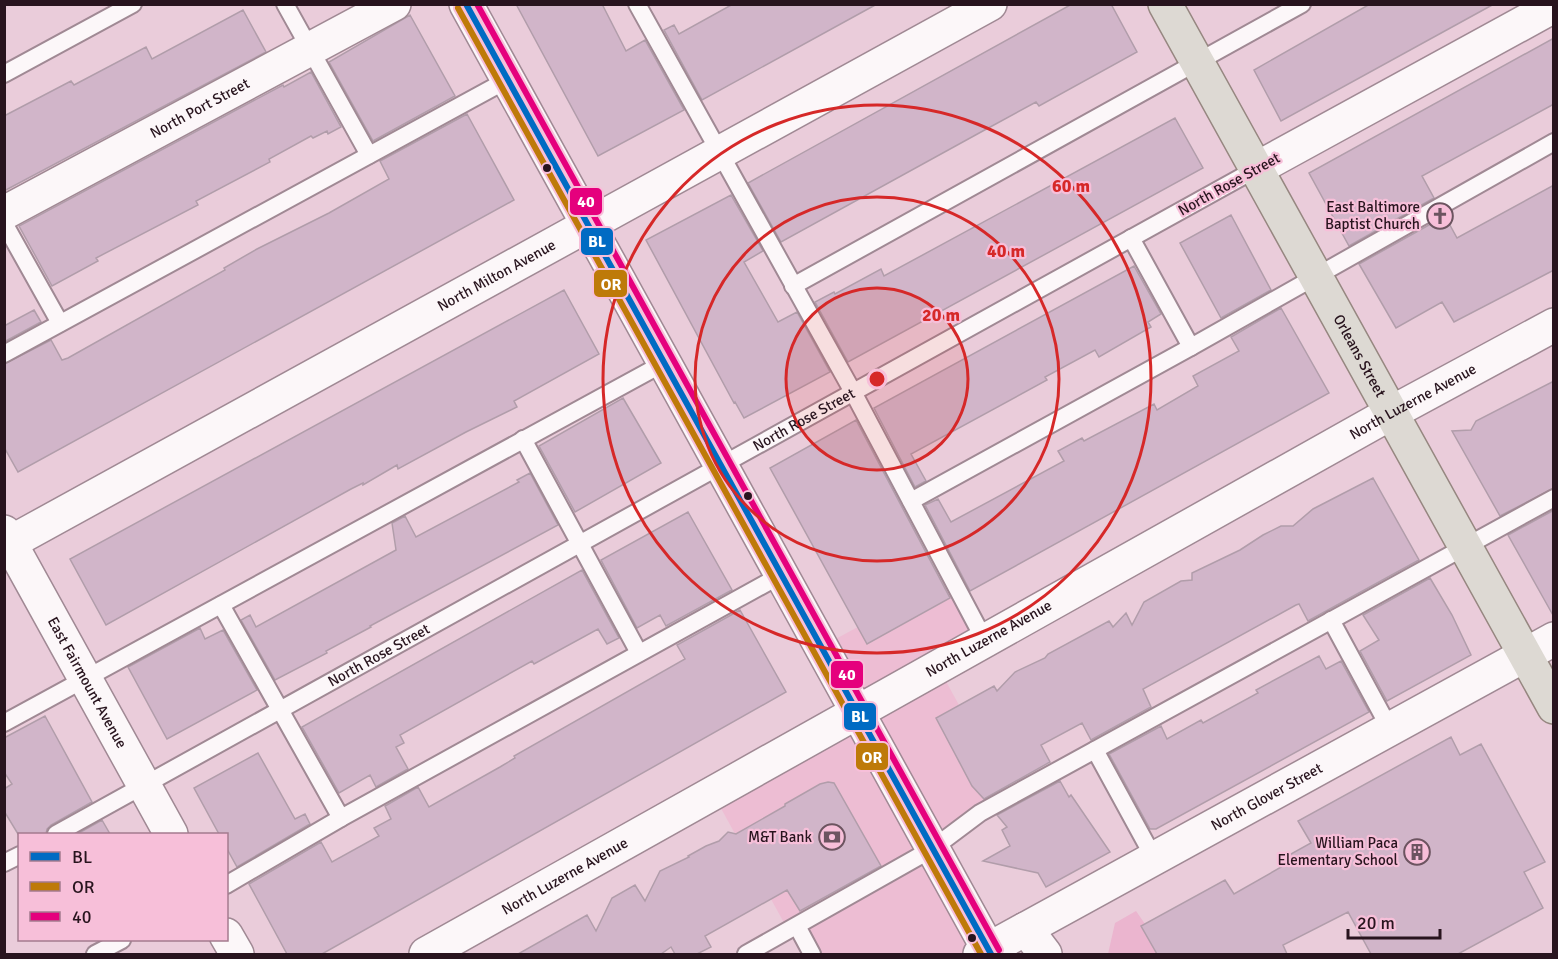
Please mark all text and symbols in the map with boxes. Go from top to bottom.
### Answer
street label: North Port Street [147,74,252,142]
street label: North Rose Street [1175,149,1283,219]
unlabelled marker [541,162,553,174]
text: 60 m [1052,175,1090,197]
line badge: 40 [569,187,603,216]
text: 40 [577,192,595,212]
place label: East Baltimore Baptist Church [1325,198,1420,233]
church icon: East Baltimore Baptist Church [1425,201,1455,231]
line badge: BL [580,227,614,256]
text: BL [588,232,607,252]
street label: North Milton Avenue [434,236,559,315]
text: 40 m [987,240,1025,262]
line badge: OR [593,269,628,298]
text: OR [601,275,621,295]
text: 20 m [922,304,960,326]
street label: Orleans Street [1329,311,1390,400]
street label: North Luzerne Avenue [1346,360,1479,443]
centre of rings [867,369,887,389]
street label: North Rose Street [750,384,858,455]
unlabelled marker [742,490,754,502]
street label: North Luzerne Avenue [922,596,1055,681]
street label: East Fairmount Avenue [44,614,131,751]
street label: North Rose Street [325,620,433,691]
line badge: 40 [830,660,864,689]
text: 40 [838,665,856,685]
line badge: BL [843,702,877,731]
text: BL [851,707,870,727]
line badge: OR [855,742,889,771]
text: OR [862,748,882,768]
street label: North Glover Street [1208,759,1325,834]
bank icon: M&T Bank [817,822,847,852]
place label: M&T Bank [748,828,812,846]
legend [18,833,228,941]
street label: North Luzerne Avenue [498,834,631,919]
place label: William Paca Elementary School [1277,834,1398,869]
building icon: William Paca Elementary School [1402,837,1432,867]
text: BL [72,846,92,868]
text: OR [72,876,95,898]
scale bar [1348,902,1440,940]
text: 40 [72,906,91,928]
text: 20 m [1357,912,1395,934]
unlabelled marker [966,932,978,944]

